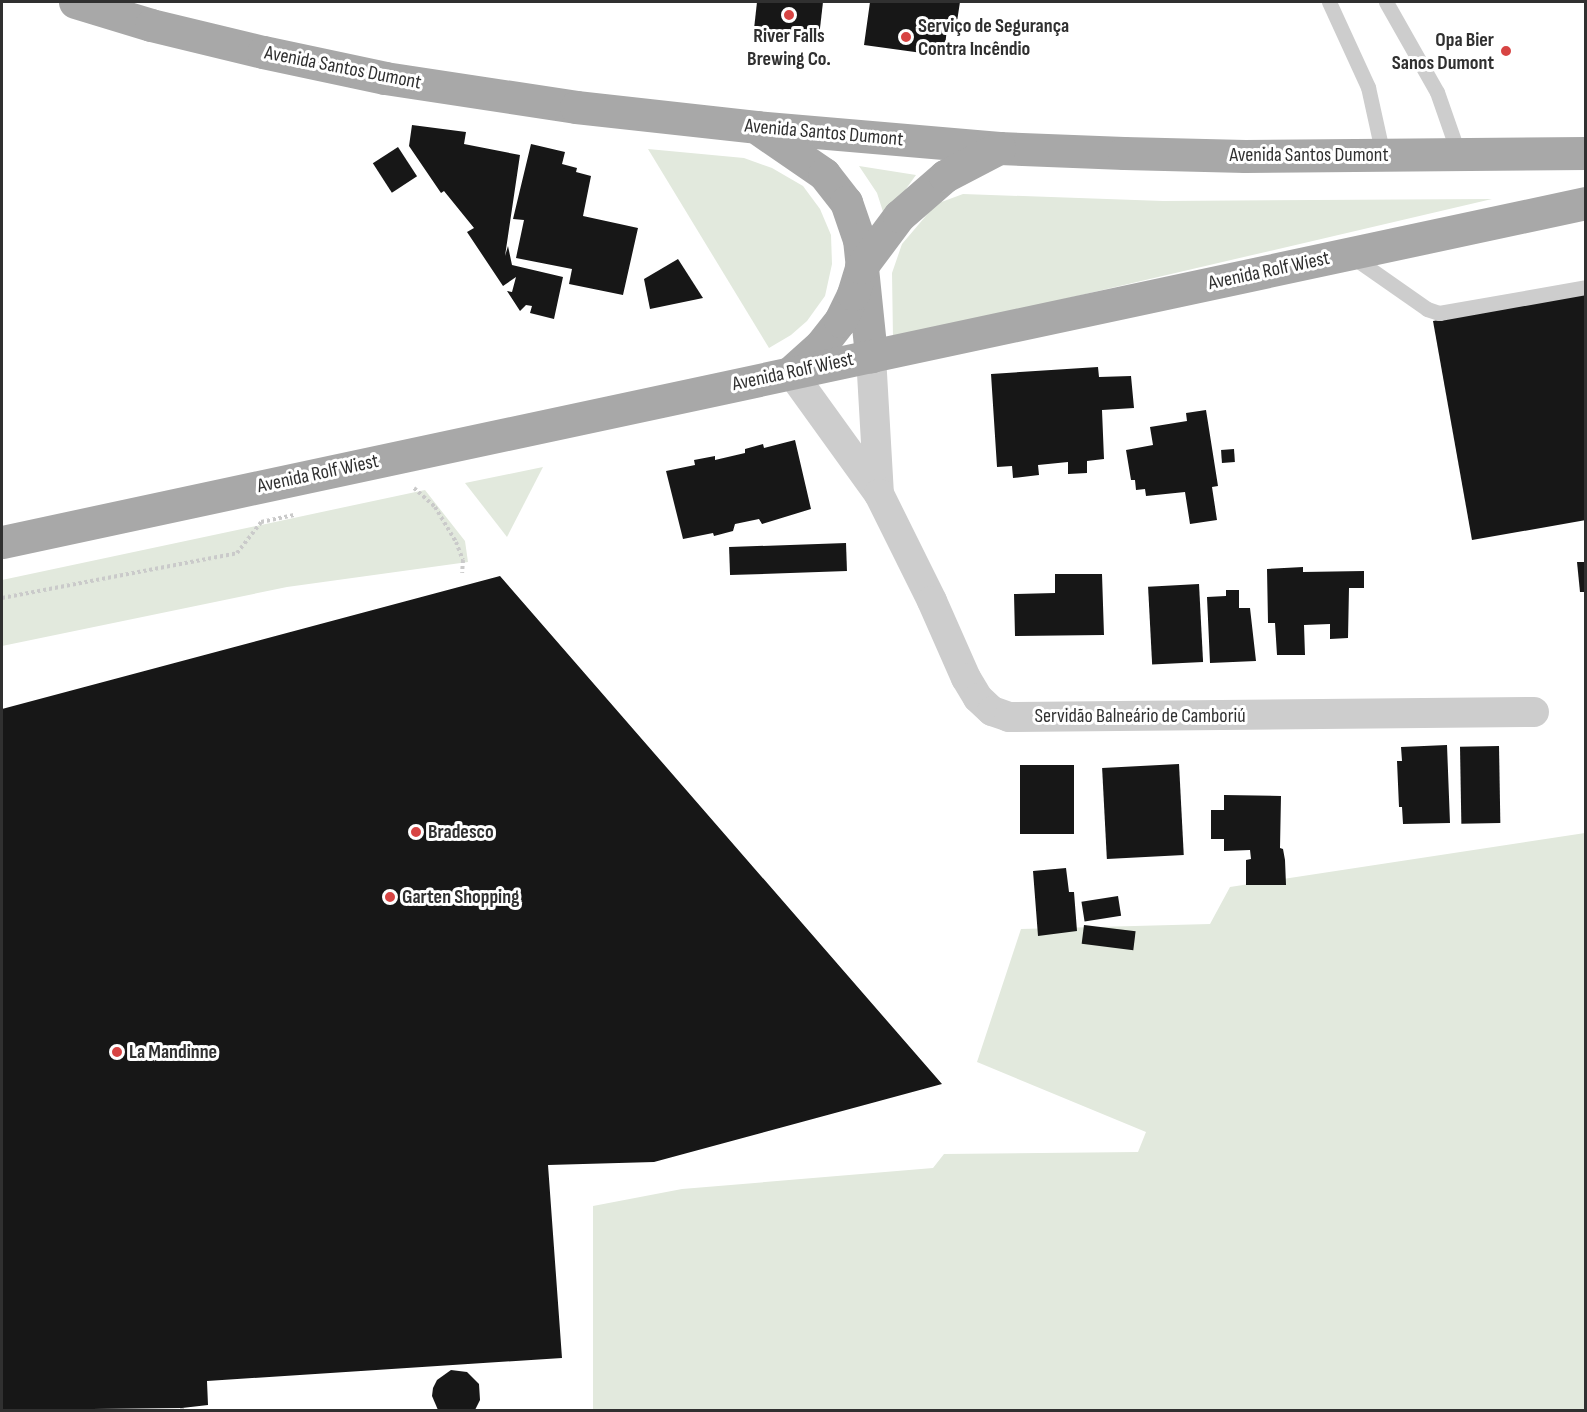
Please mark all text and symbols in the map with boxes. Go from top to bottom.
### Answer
marker: River Falls Brewing Co. [782,8,796,22]
place label: Serviço de Segurança Contra Incêndio [918,14,1069,61]
place label: River Falls Brewing Co. [747,24,831,71]
place label: Opa Bier Sanos Dumont [1392,28,1494,75]
marker: Serviço de Segurança Contra Incêndio [899,30,913,44]
street label: Avenida Santos Dumont [263,41,423,95]
marker: Opa Bier Sanos Dumont [1499,44,1513,58]
street label: Avenida Santos Dumont [744,114,904,152]
street label: Avenida Santos Dumont [1229,143,1389,167]
street label: Avenida Rolf Wiest [1206,246,1332,296]
street label: Avenida Rolf Wiest [730,347,856,397]
street label: Avenida Rolf Wiest [255,449,381,499]
street label: Servidão Balneário de Camboriú [1035,704,1245,728]
place label: Bradesco [428,820,494,844]
marker: Bradesco [409,825,423,839]
place label: Garten Shopping [402,885,519,909]
marker: Garten Shopping [383,890,397,904]
place label: La Mandinne [129,1040,217,1064]
marker: La Mandinne [110,1045,124,1059]

